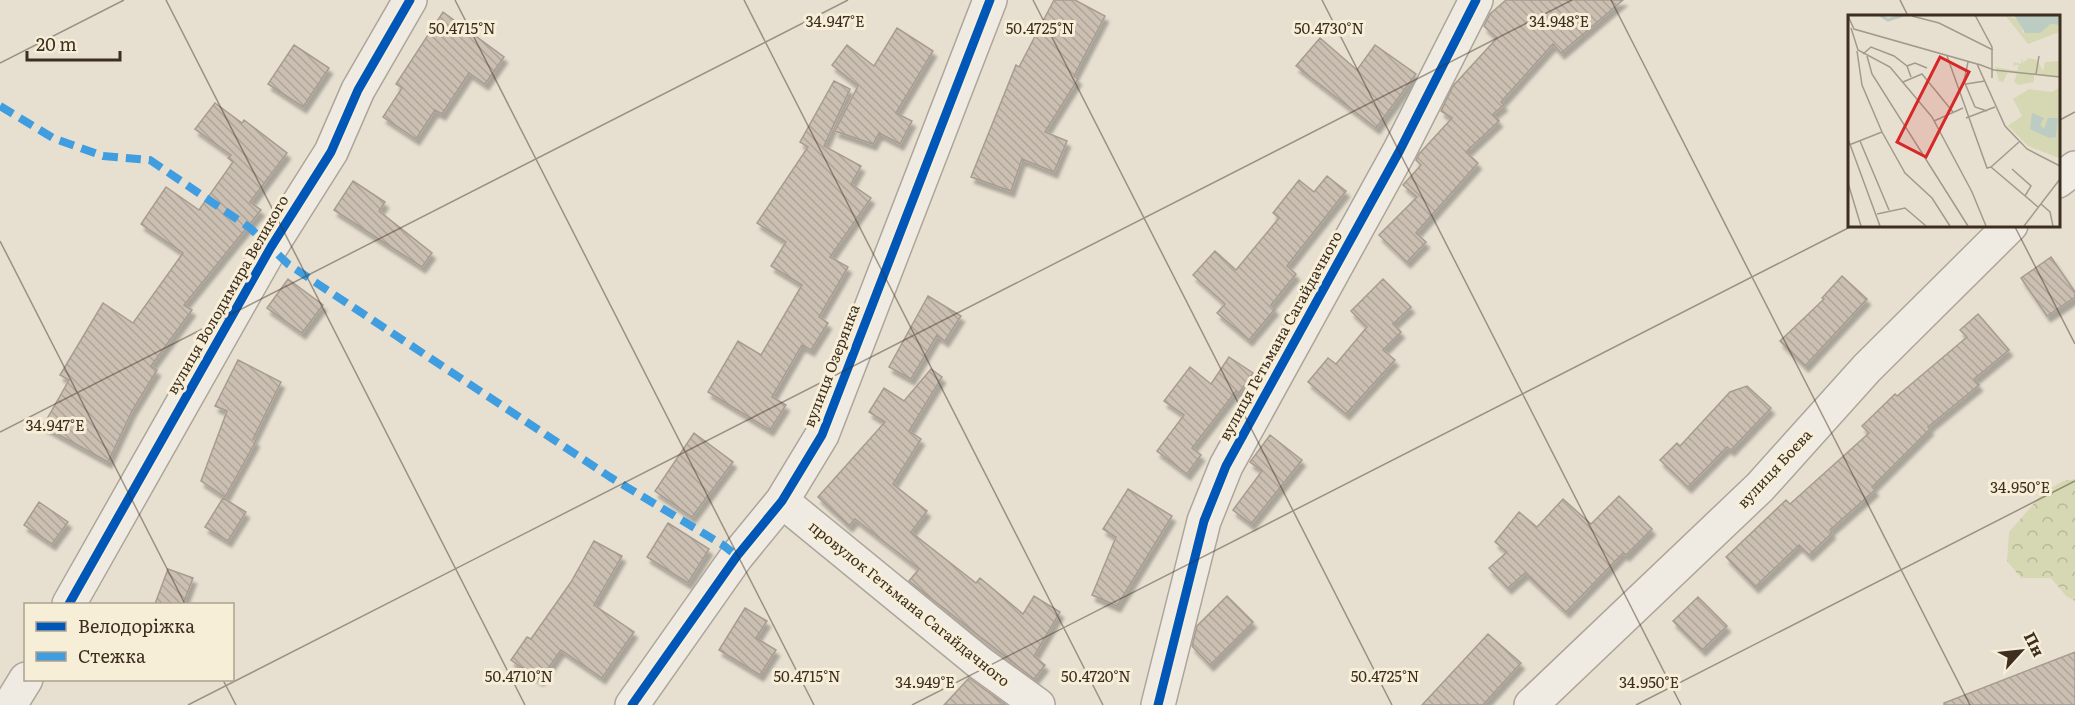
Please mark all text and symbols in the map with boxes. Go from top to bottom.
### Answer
text: 34.947°E [806,9,865,32]
text: 34.948°E [1529,9,1589,32]
inset map [1848,15,2060,226]
text: 50.4715°N [428,16,496,39]
text: 50.4725°N [1006,16,1074,39]
text: 50.4730°N [1294,16,1364,39]
scale bar [27,24,120,62]
text: 20 m [36,30,77,57]
street label: вулиця Володимира Великого [160,190,293,398]
street label: вулиця Гетьмана Сагайдачного [1212,226,1347,444]
street label: вулиця Озерянка [797,300,865,430]
text: 34.947°E [26,413,85,436]
street label: вулиця Боєва [1731,423,1817,513]
text: 34.950°E [1990,475,2050,498]
street label: провулок Гетьмана Сагайдачного [804,514,1016,692]
legend [24,603,234,681]
text: Велодоріжка [78,612,195,639]
north arrow [1991,621,2051,681]
text: Пн [2019,627,2052,660]
text: Стежка [78,642,146,669]
text: 50.4710°N [485,664,553,687]
text: 50.4715°N [773,664,841,687]
text: 50.4720°N [1061,664,1131,687]
text: 50.4725°N [1351,664,1419,687]
text: 34.949°E [895,670,955,693]
text: 34.950°E [1619,670,1679,693]

